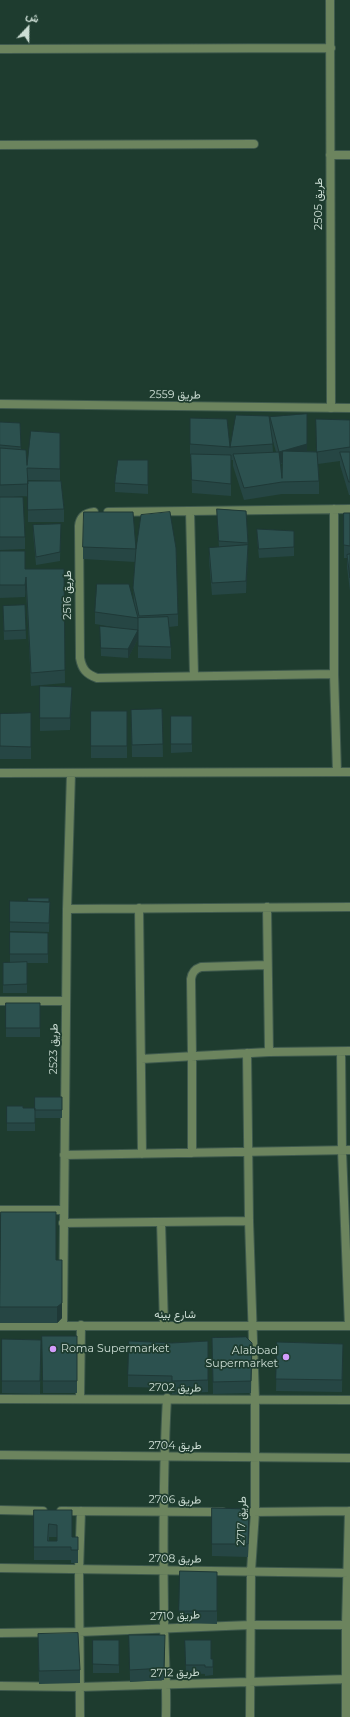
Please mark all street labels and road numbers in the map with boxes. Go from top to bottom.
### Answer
street label: طريق 2505 [312,178,326,230]
street label: طريق 2559 [149,388,201,402]
street label: طريق 2516 [61,570,75,620]
street label: طريق 2523 [47,1023,61,1075]
street label: شارع بينه [154,1308,196,1322]
street label: طريق 2702 [149,1381,201,1395]
street label: طريق 2704 [148,1439,202,1453]
street label: طريق 2706 [149,1493,201,1507]
street label: طريق 2717 [235,1496,249,1546]
street label: طريق 2708 [148,1552,202,1566]
street label: طريق 2710 [150,1609,200,1623]
street label: طريق 2712 [150,1666,200,1680]

